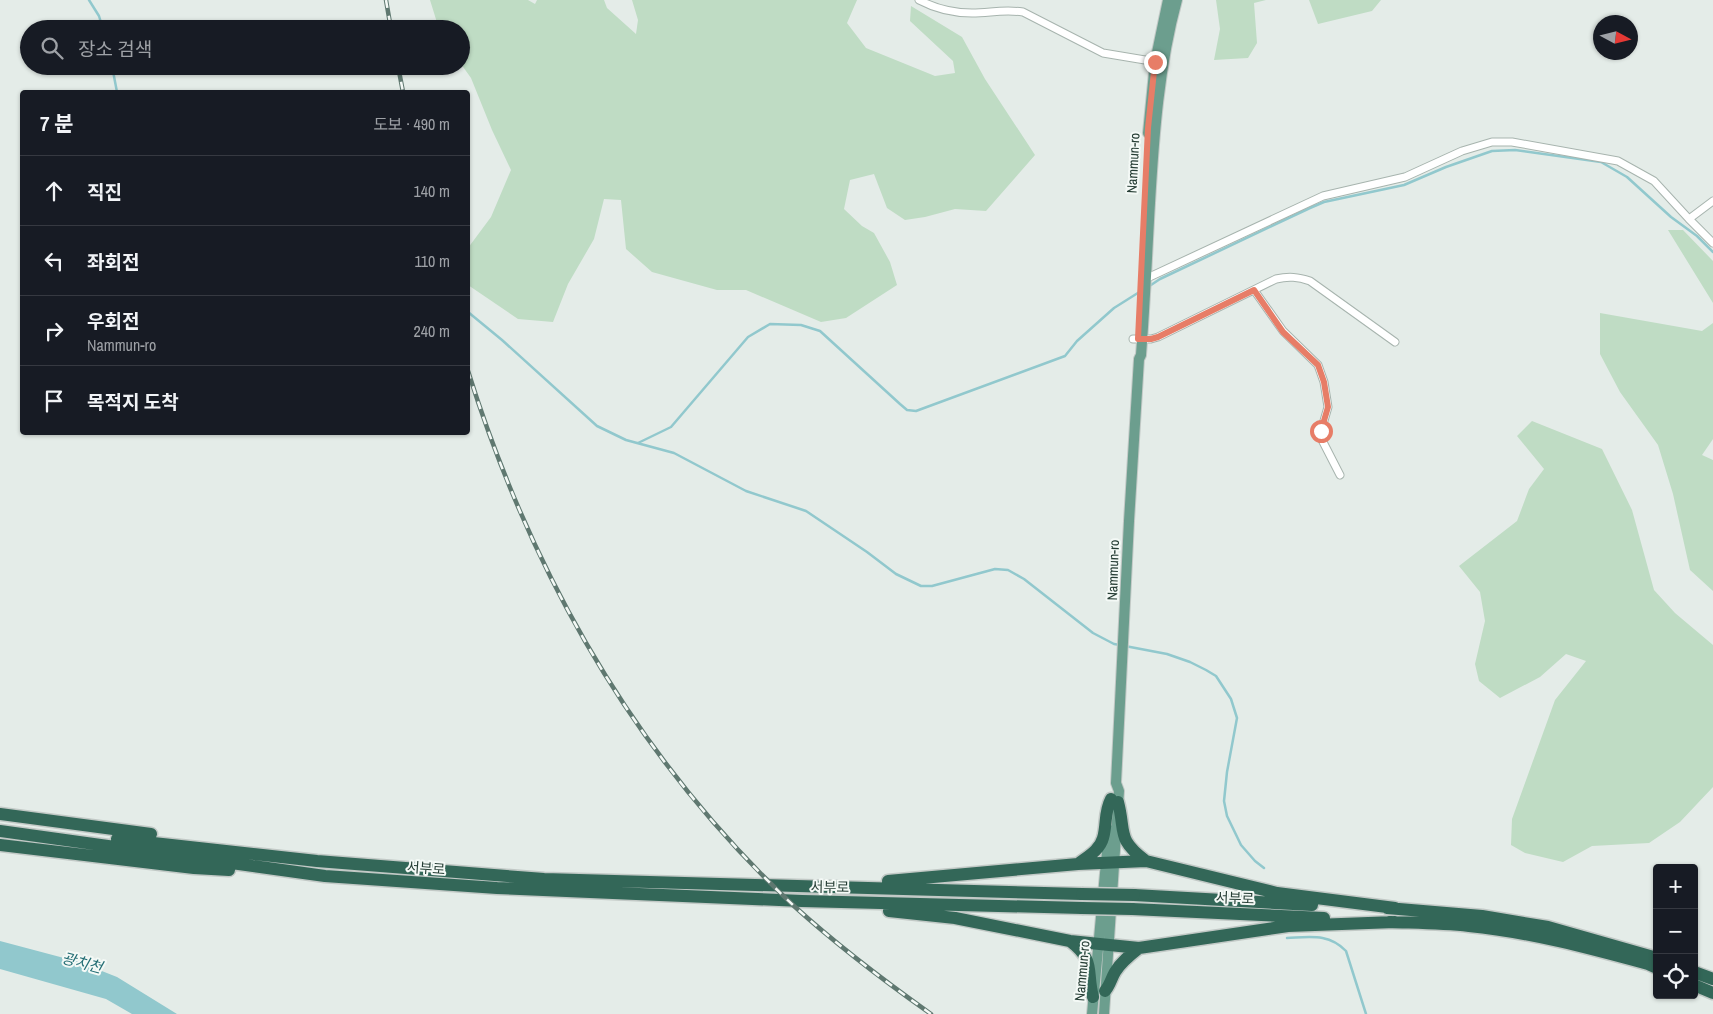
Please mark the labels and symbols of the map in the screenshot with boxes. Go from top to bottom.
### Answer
north arrow [1593,15,1638,60]
route end [1144,51,1167,74]
street label: Nammun-ro [1122,132,1144,194]
route start [1310,420,1333,443]
street label: Nammun-ro [1103,539,1123,601]
street label: 서부로 [406,858,446,878]
street label: 서부로 [811,878,850,896]
street label: 서부로 [1215,888,1255,908]
street label: Nammun-ro [1070,940,1094,1002]
water label: 광치천 [59,947,107,979]

